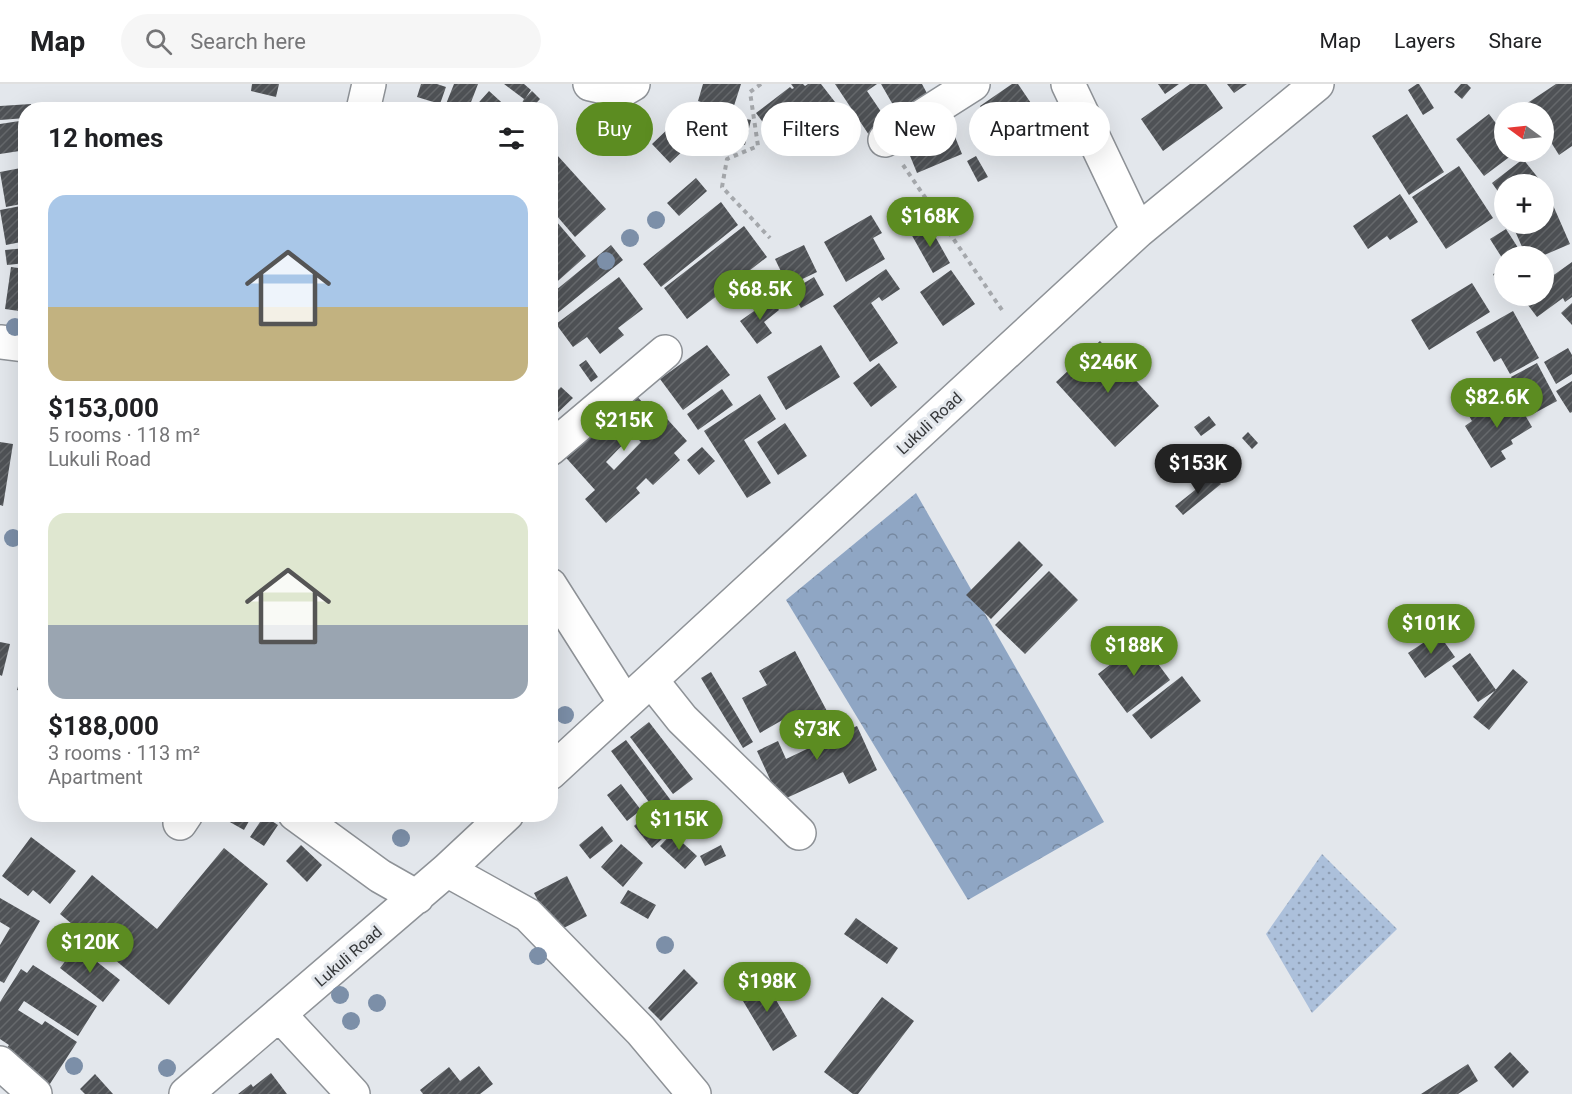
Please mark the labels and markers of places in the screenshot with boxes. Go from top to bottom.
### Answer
pin: $168K [888,197,972,248]
pin: $68.5K [711,270,809,321]
pin: $246K [1066,343,1150,394]
pin: $82.6K [1448,378,1546,429]
pin: $215K [582,401,666,452]
pin: $153K [1156,444,1240,495]
pin: $101K [1389,604,1473,655]
pin: $188K [1092,626,1176,677]
pin: $73K [781,710,853,761]
pin: $115K [637,800,721,851]
pin: $120K [48,923,132,974]
pin: $198K [725,962,809,1013]

